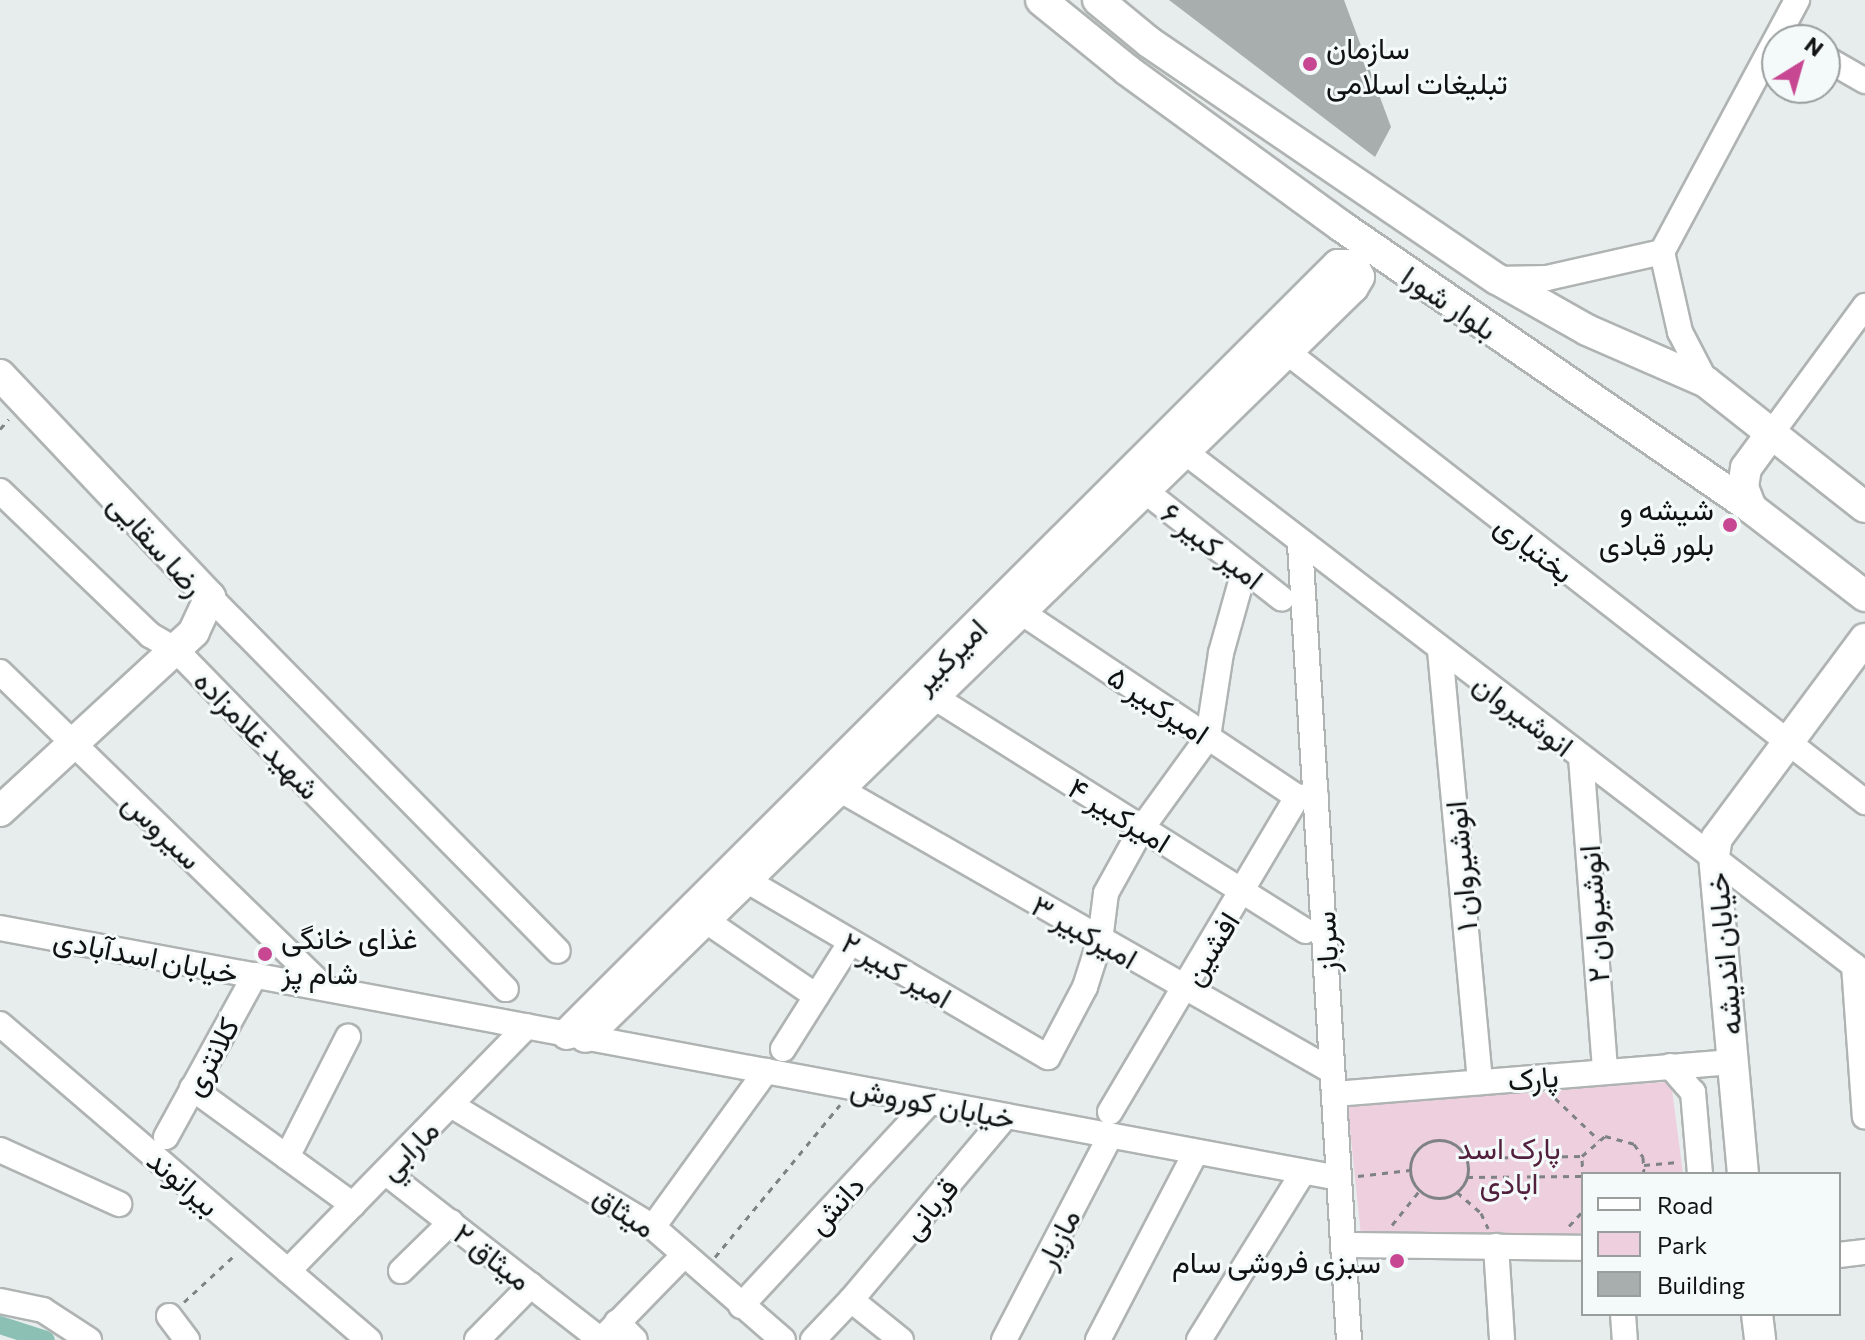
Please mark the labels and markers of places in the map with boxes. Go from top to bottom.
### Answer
place label: سازمان تبلیغات اسلامی [1326,29,1508,100]
marker: سازمان تبلیغات اسلامی [1301,55,1319,73]
place label: شیشه و بلور قبادی [1599,490,1714,560]
marker: شیشه و بلور قبادی [1721,516,1739,534]
place label: غذای خانگی شام پز [281,919,418,990]
marker: غذای خانگی شام پز [256,945,274,963]
place label: سبزی فروشی سام [1172,1243,1381,1279]
marker: سبزی فروشی سام [1388,1252,1406,1270]

